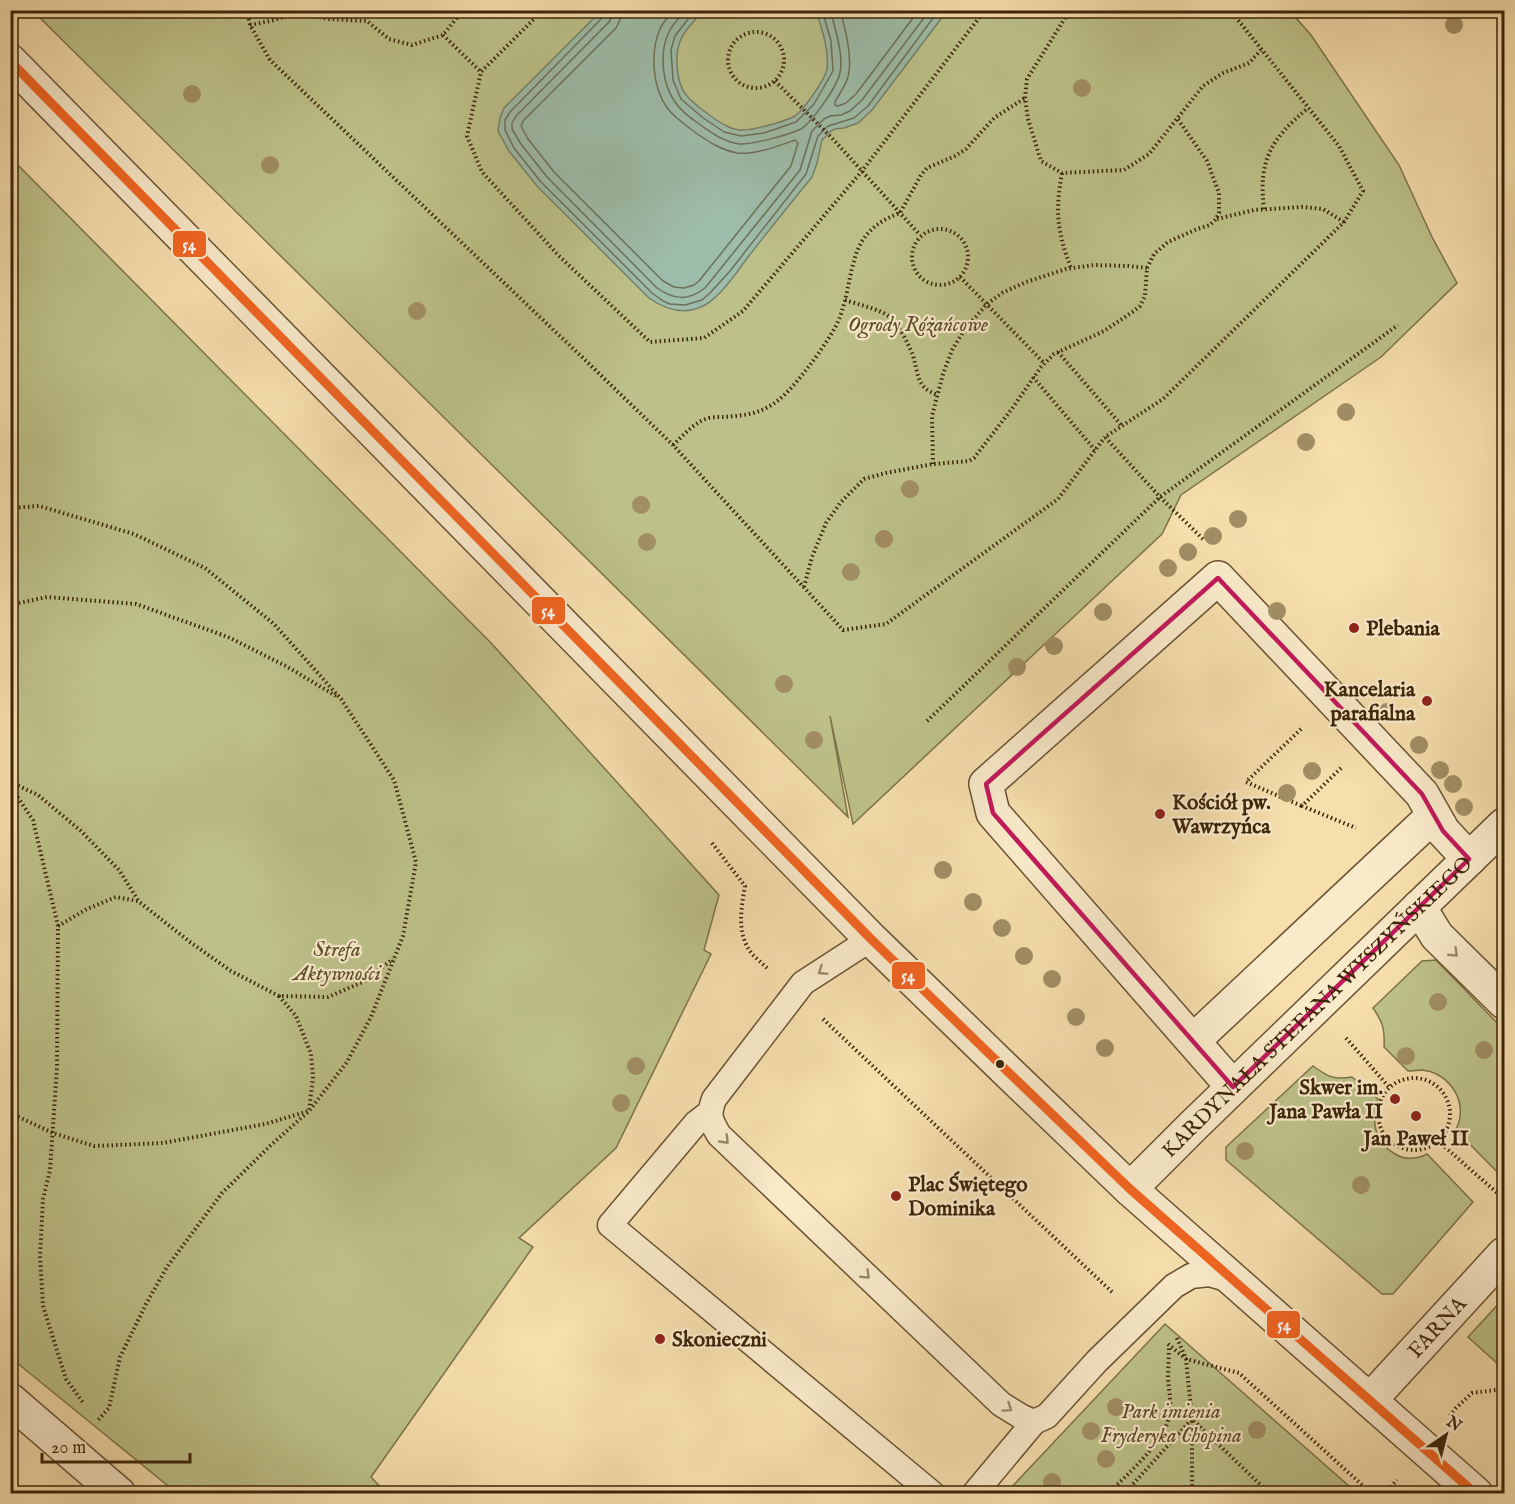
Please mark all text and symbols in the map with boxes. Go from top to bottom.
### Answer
line badge: 54 [172,230,207,258]
text: 54 [182,236,197,256]
park label: Ogrody Różańcowe [848,312,988,339]
line badge: 54 [531,596,566,625]
text: 54 [541,602,556,622]
place label: Plebania [1366,616,1441,643]
marker: Plebania [1347,621,1361,635]
place label: Kancelaria parafialna [1324,677,1416,728]
marker: Kancelaria parafialna [1420,694,1434,708]
place label: Kościół pw. Wawrzyńca [1171,790,1271,841]
marker: Kościół pw. Wawrzyńca [1153,807,1167,821]
street label: KARDYNAŁA STEFANA WYSZYŃSKIEGO [1157,851,1479,1164]
park label: Strefa Aktywności [291,937,383,988]
one-way arrow [1447,945,1458,956]
line badge: 54 [891,961,926,990]
one-way arrow [818,963,829,974]
text: 54 [901,967,916,987]
unlabelled marker [994,1058,1006,1070]
place label: Skwer im. Jana Pawła II [1266,1075,1383,1126]
marker: Skwer im. Jana Pawła II [1388,1092,1402,1106]
marker: Jan Paweł II [1409,1109,1423,1123]
place label: Jan Paweł II [1360,1126,1469,1153]
one-way arrow [717,1133,728,1144]
place label: Plac Świętego Dominika [908,1171,1028,1223]
marker: Plac Świętego Dominika [889,1189,903,1203]
one-way arrow [858,1267,869,1278]
street label: FARNA [1403,1291,1474,1365]
line badge: 54 [1266,1310,1301,1339]
text: 54 [1277,1316,1292,1336]
place label: Skonieczni [672,1327,767,1354]
marker: Skonieczni [653,1332,667,1346]
park label: Park imienia Fryderyka Chopina [1100,1399,1242,1450]
one-way arrow [1001,1401,1012,1412]
north arrow [1416,1405,1476,1465]
text: N [1441,1412,1465,1437]
scale bar [42,1426,190,1464]
text: 20 m [51,1437,86,1460]

